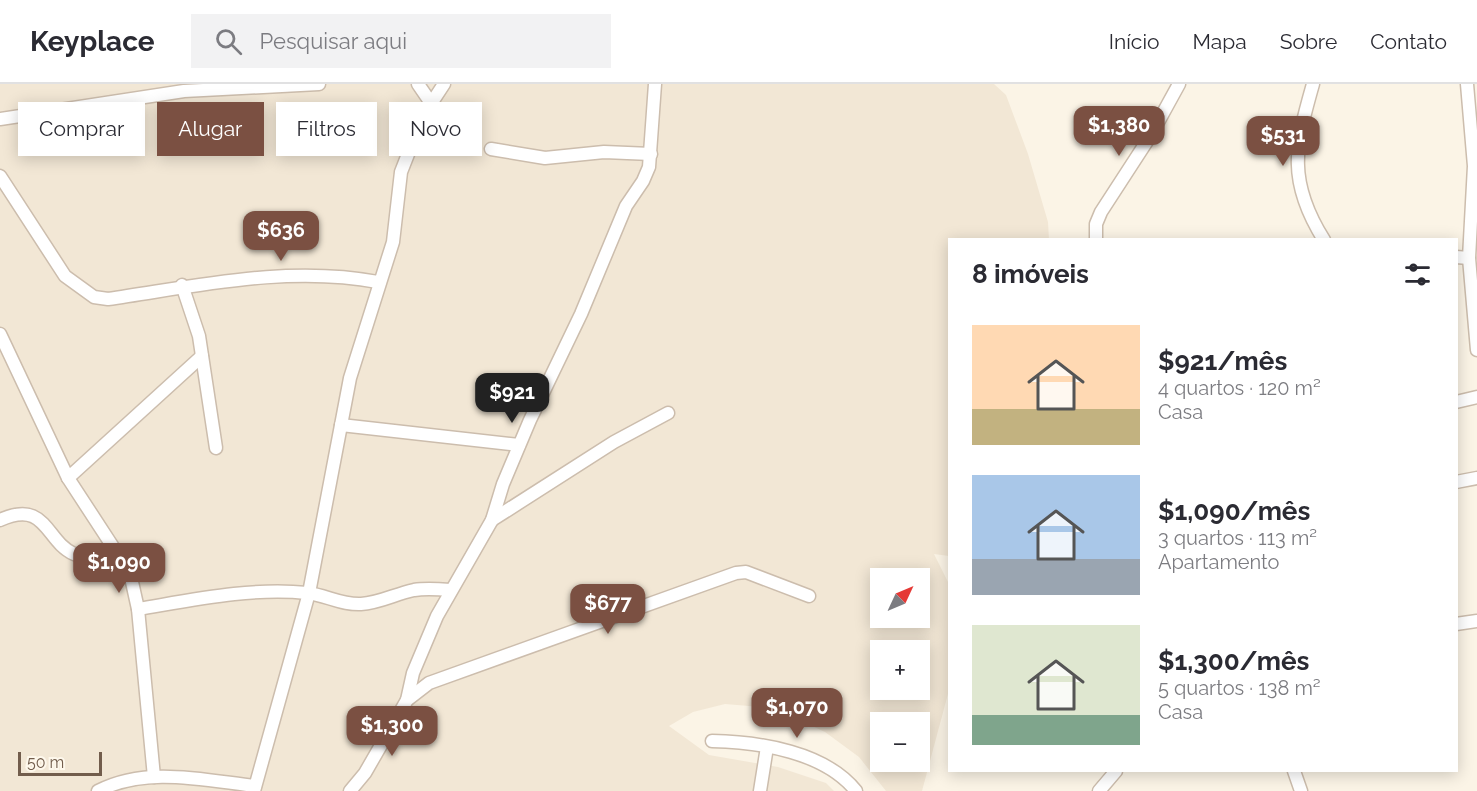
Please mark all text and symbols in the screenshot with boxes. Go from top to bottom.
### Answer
search box [191,14,611,68]
text: Keyplace [30,25,155,58]
icon: search [212,25,245,58]
text: Pesquisar aqui [260,28,407,54]
text: Início [1109,29,1159,54]
text: Mapa [1192,29,1247,54]
text: Sobre [1280,29,1337,54]
text: Contato [1370,29,1447,54]
chip: Comprar [18,102,145,156]
chip: Alugar [157,102,264,156]
chip: Filtros [276,102,377,156]
chip: Novo [389,102,482,156]
pin: $1,380 [1070,106,1168,157]
text: $1,380 [1088,113,1150,137]
pin: $531 [1247,116,1319,167]
text: $531 [1261,123,1305,147]
pin: $636 [245,211,317,262]
text: $636 [257,218,305,242]
icon: filters [1401,258,1434,291]
text: 8 imóveis [972,259,1089,289]
text: $921/mês [1158,346,1287,376]
icon: home [1020,349,1092,421]
pin: $921 [476,373,548,424]
text: 4 quartos · 120 m² [1158,376,1321,400]
text: $921 [489,380,535,404]
text: Casa [1158,400,1203,424]
text: $1,090/mês [1158,496,1310,526]
icon: home [1020,499,1092,571]
text: 3 quartos · 113 m² [1158,526,1317,550]
pin: $1,090 [70,543,168,594]
text: $1,090 [87,550,151,574]
text: Apartamento [1158,550,1280,574]
north arrow [870,568,930,628]
map controls [870,568,930,772]
pin: $677 [572,584,644,635]
text: $677 [584,591,632,615]
button: + [870,640,930,700]
text: $1,300/mês [1158,646,1309,676]
icon: home [1020,649,1092,721]
text: 5 quartos · 138 m² [1158,676,1321,700]
pin: $1,070 [748,688,846,739]
text: $1,070 [766,695,828,719]
text: Casa [1158,700,1203,724]
pin: $1,300 [343,706,441,757]
button: − [870,712,930,772]
text: $1,300 [361,713,423,737]
scale bar [18,749,102,776]
text: 50 m [27,753,64,772]

